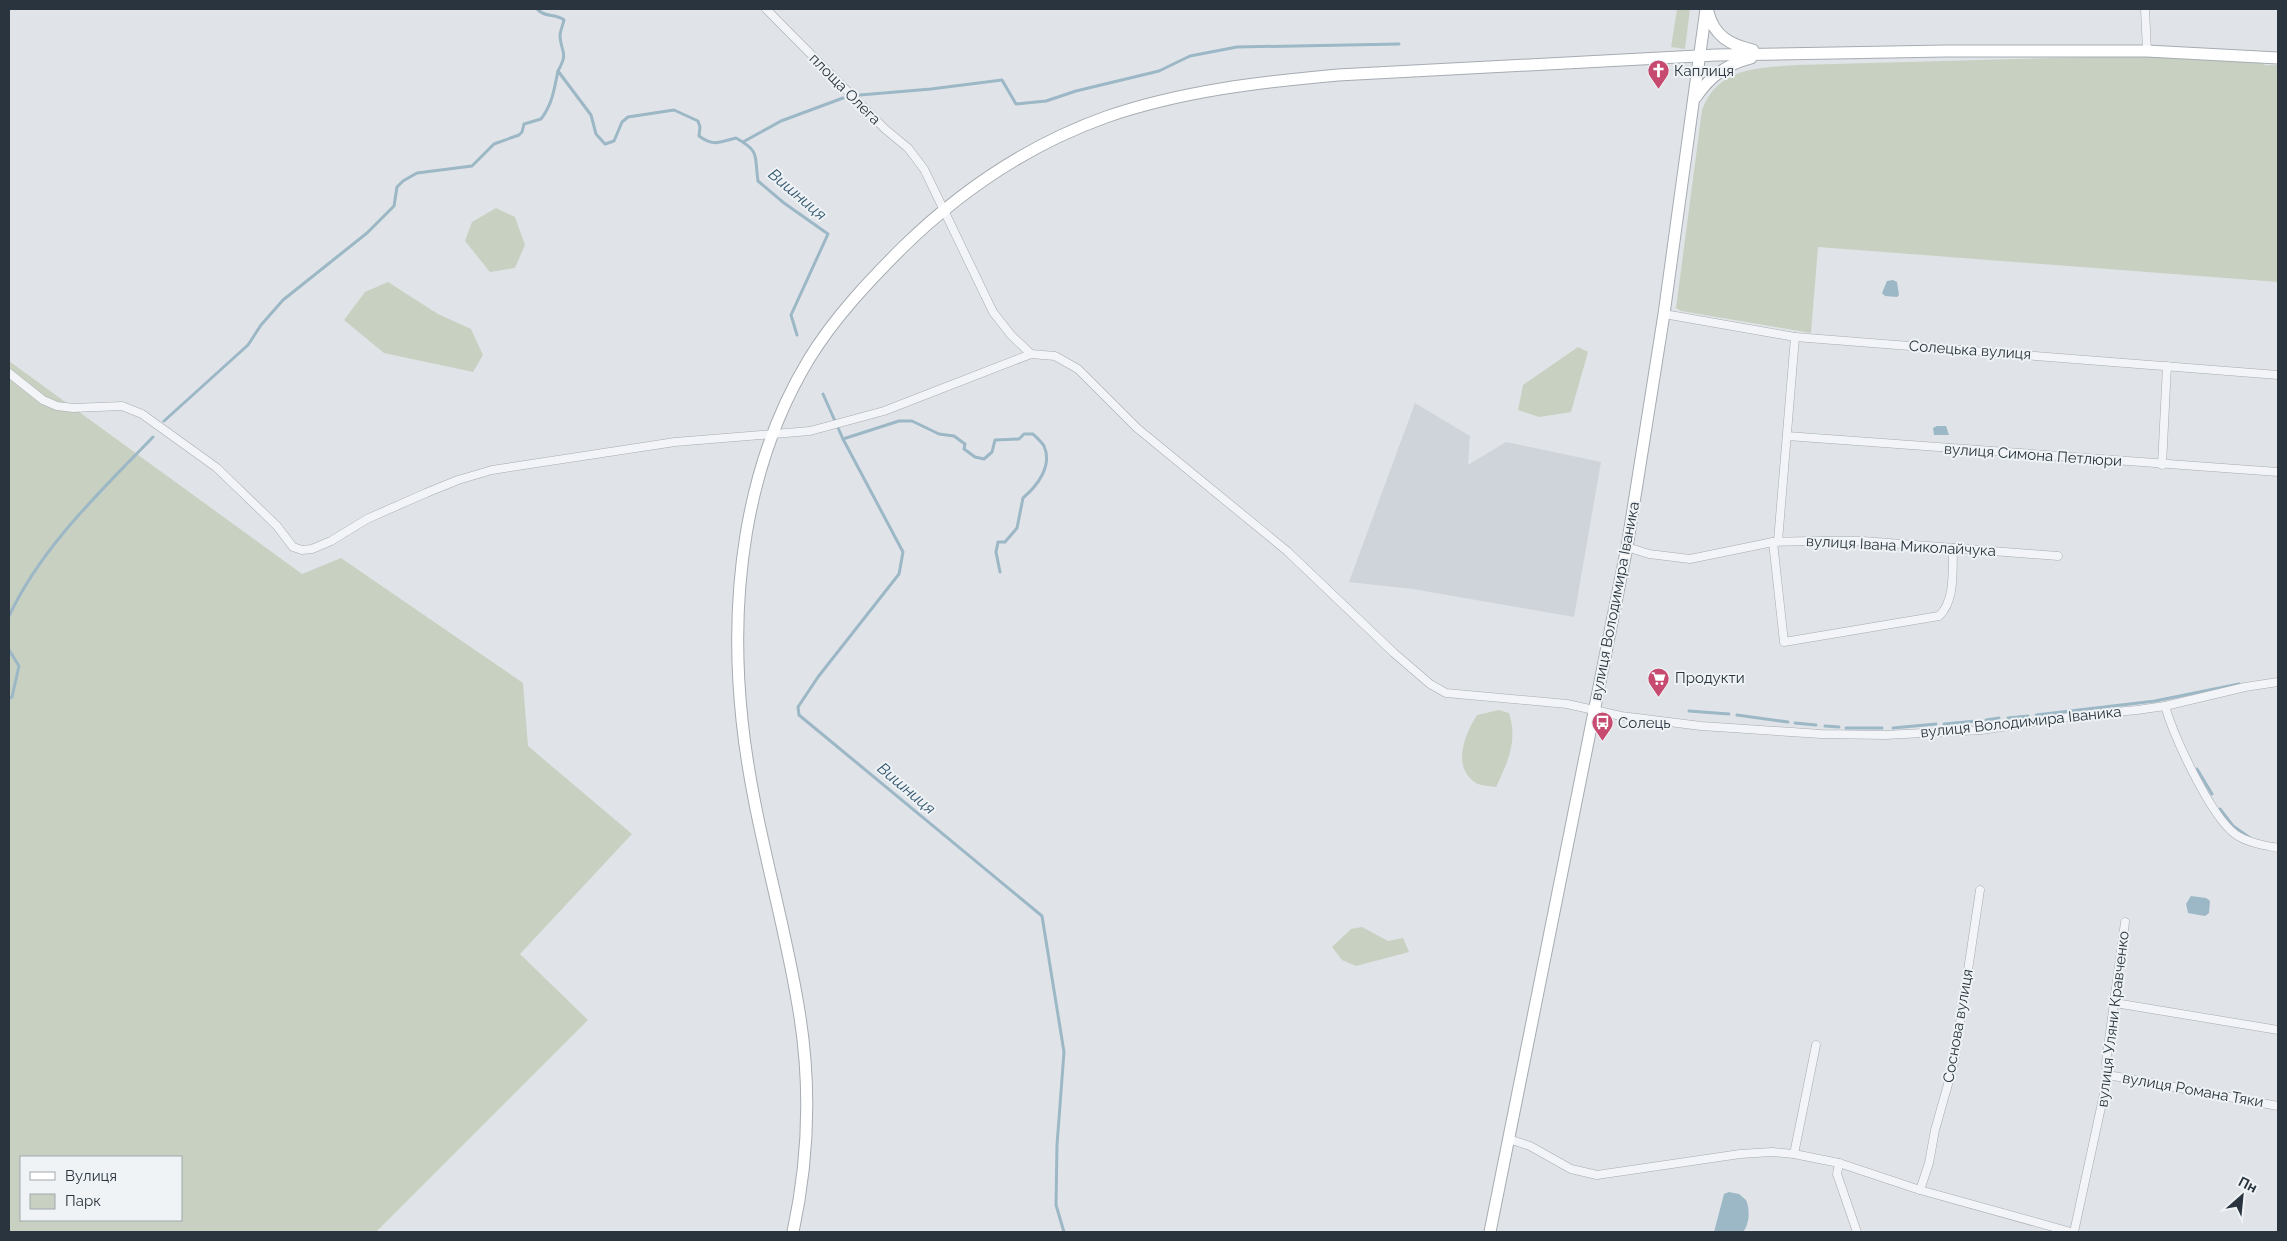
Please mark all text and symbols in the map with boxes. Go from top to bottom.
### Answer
street label: площа Олега [806,50,884,128]
church icon: Каплиця [1646,59,1670,90]
place label: Каплиця [1674,62,1734,80]
water label: Вишниця [765,165,831,224]
street label: Солецька вулиця [1908,337,2032,363]
street label: вулиця Симона Петлюри [1943,440,2123,470]
street label: вулиця Володимира Іваника [1587,500,1643,702]
street label: вулиця Івана Миколайчука [1805,532,1997,560]
supermarket icon: Продукти [1647,666,1671,697]
place label: Продукти [1675,669,1745,687]
street label: вулиця Володимира Іваника [1920,702,2122,742]
bus stop icon: Солець [1590,711,1614,742]
place label: Солець [1618,714,1671,732]
water label: Вишниця [874,759,940,818]
street label: вулиця Уляни Кравченко [2093,930,2133,1108]
street label: Соснова вулиця [1939,968,1977,1084]
street label: вулиця Романа Тяки [2121,1069,2265,1111]
legend [20,1156,182,1221]
text: Вулиця [65,1167,117,1185]
north arrow [2217,1171,2267,1221]
text: Пн [2236,1173,2260,1196]
text: Парк [65,1192,101,1210]

